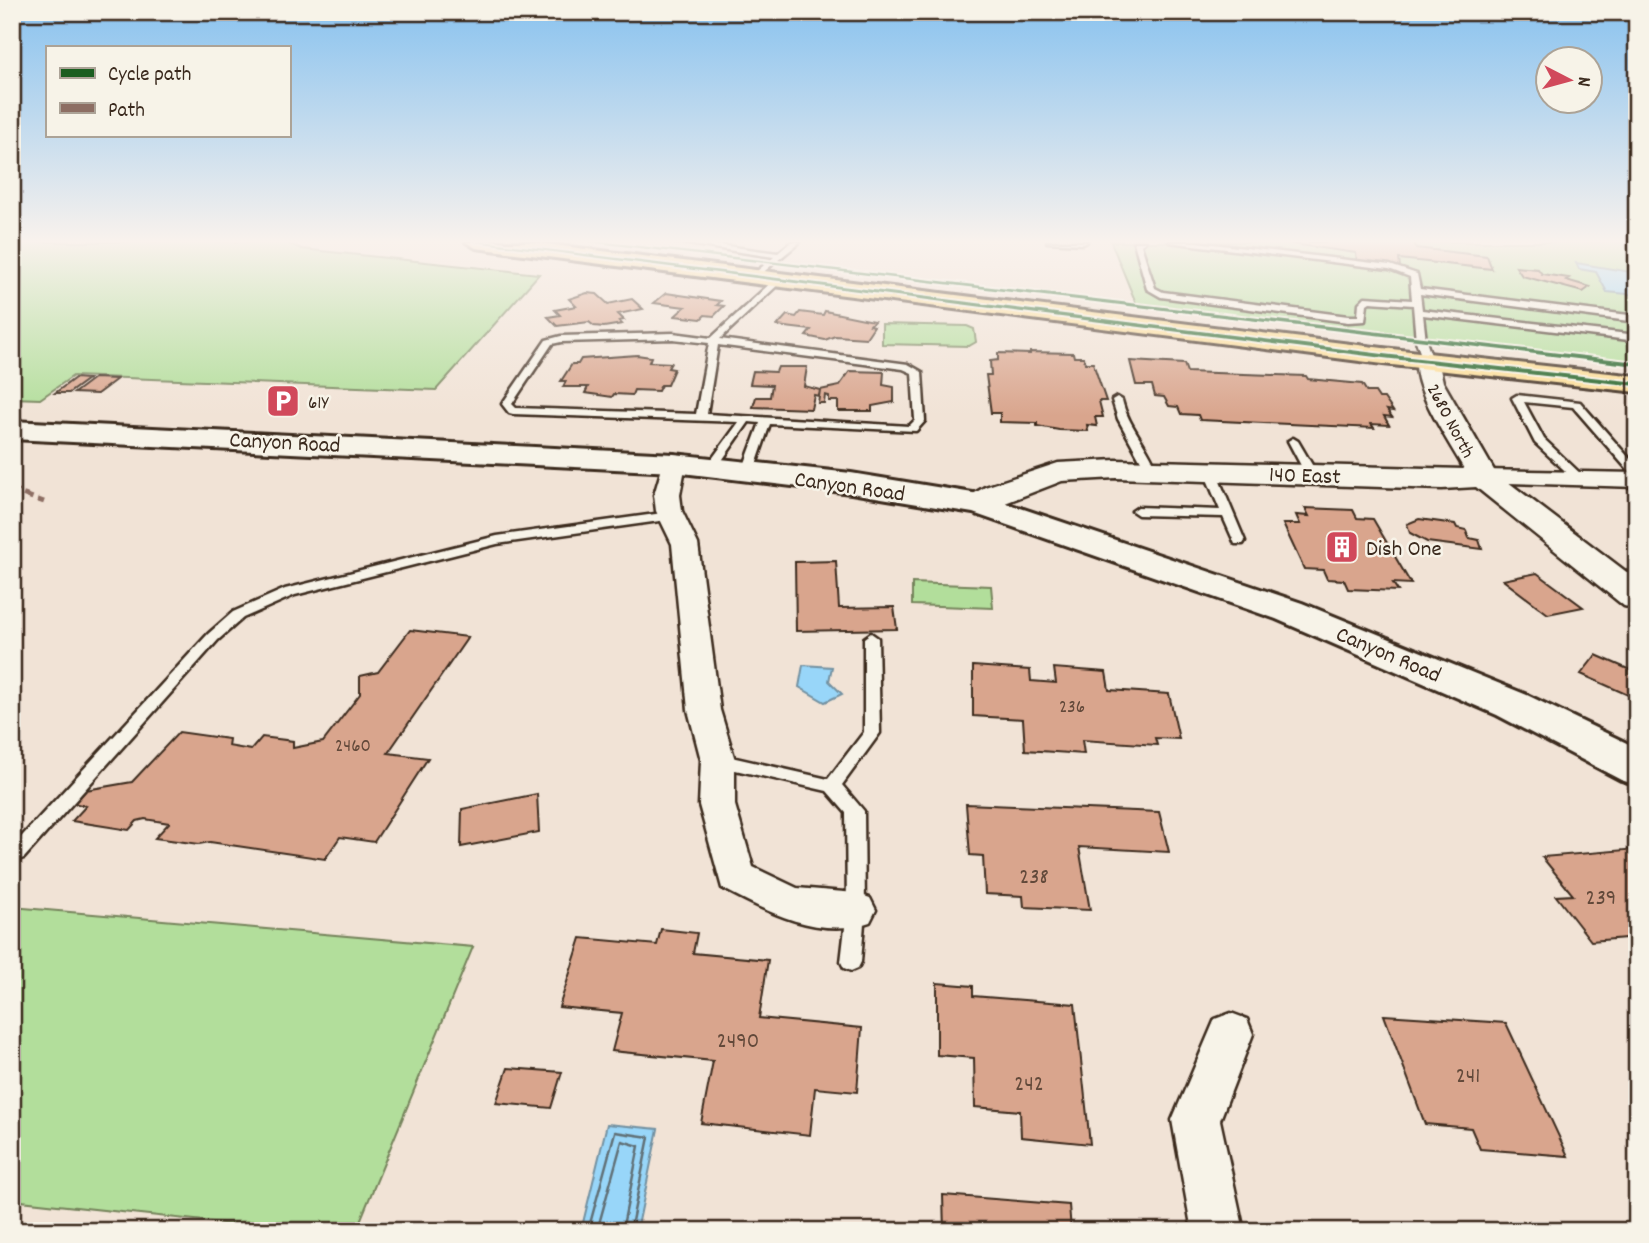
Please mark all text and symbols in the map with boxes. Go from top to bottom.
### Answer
legend [46,46,290,136]
north arrow [1534,46,1604,116]
text: Cycle path [108,61,191,91]
text: N [1569,75,1596,87]
text: Path [108,97,145,127]
street label: 2680 North [1418,380,1480,464]
parking icon: 61Y [264,382,302,420]
place label: 61Y [308,391,329,418]
street label: Canyon Road [228,425,341,464]
street label: 140 East [1268,460,1341,495]
street label: Canyon Road [792,464,907,513]
building icon: Dish One [1323,528,1361,566]
place label: Dish One [1366,534,1442,567]
street label: Canyon Road [1330,619,1445,693]
house number: 236 [1059,695,1085,722]
house number: 2460 [335,734,371,761]
house number: 238 [1019,862,1049,895]
house number: 239 [1586,883,1616,916]
house number: 2490 [717,1026,759,1059]
house number: 241 [1456,1061,1480,1094]
house number: 242 [1014,1069,1044,1102]

